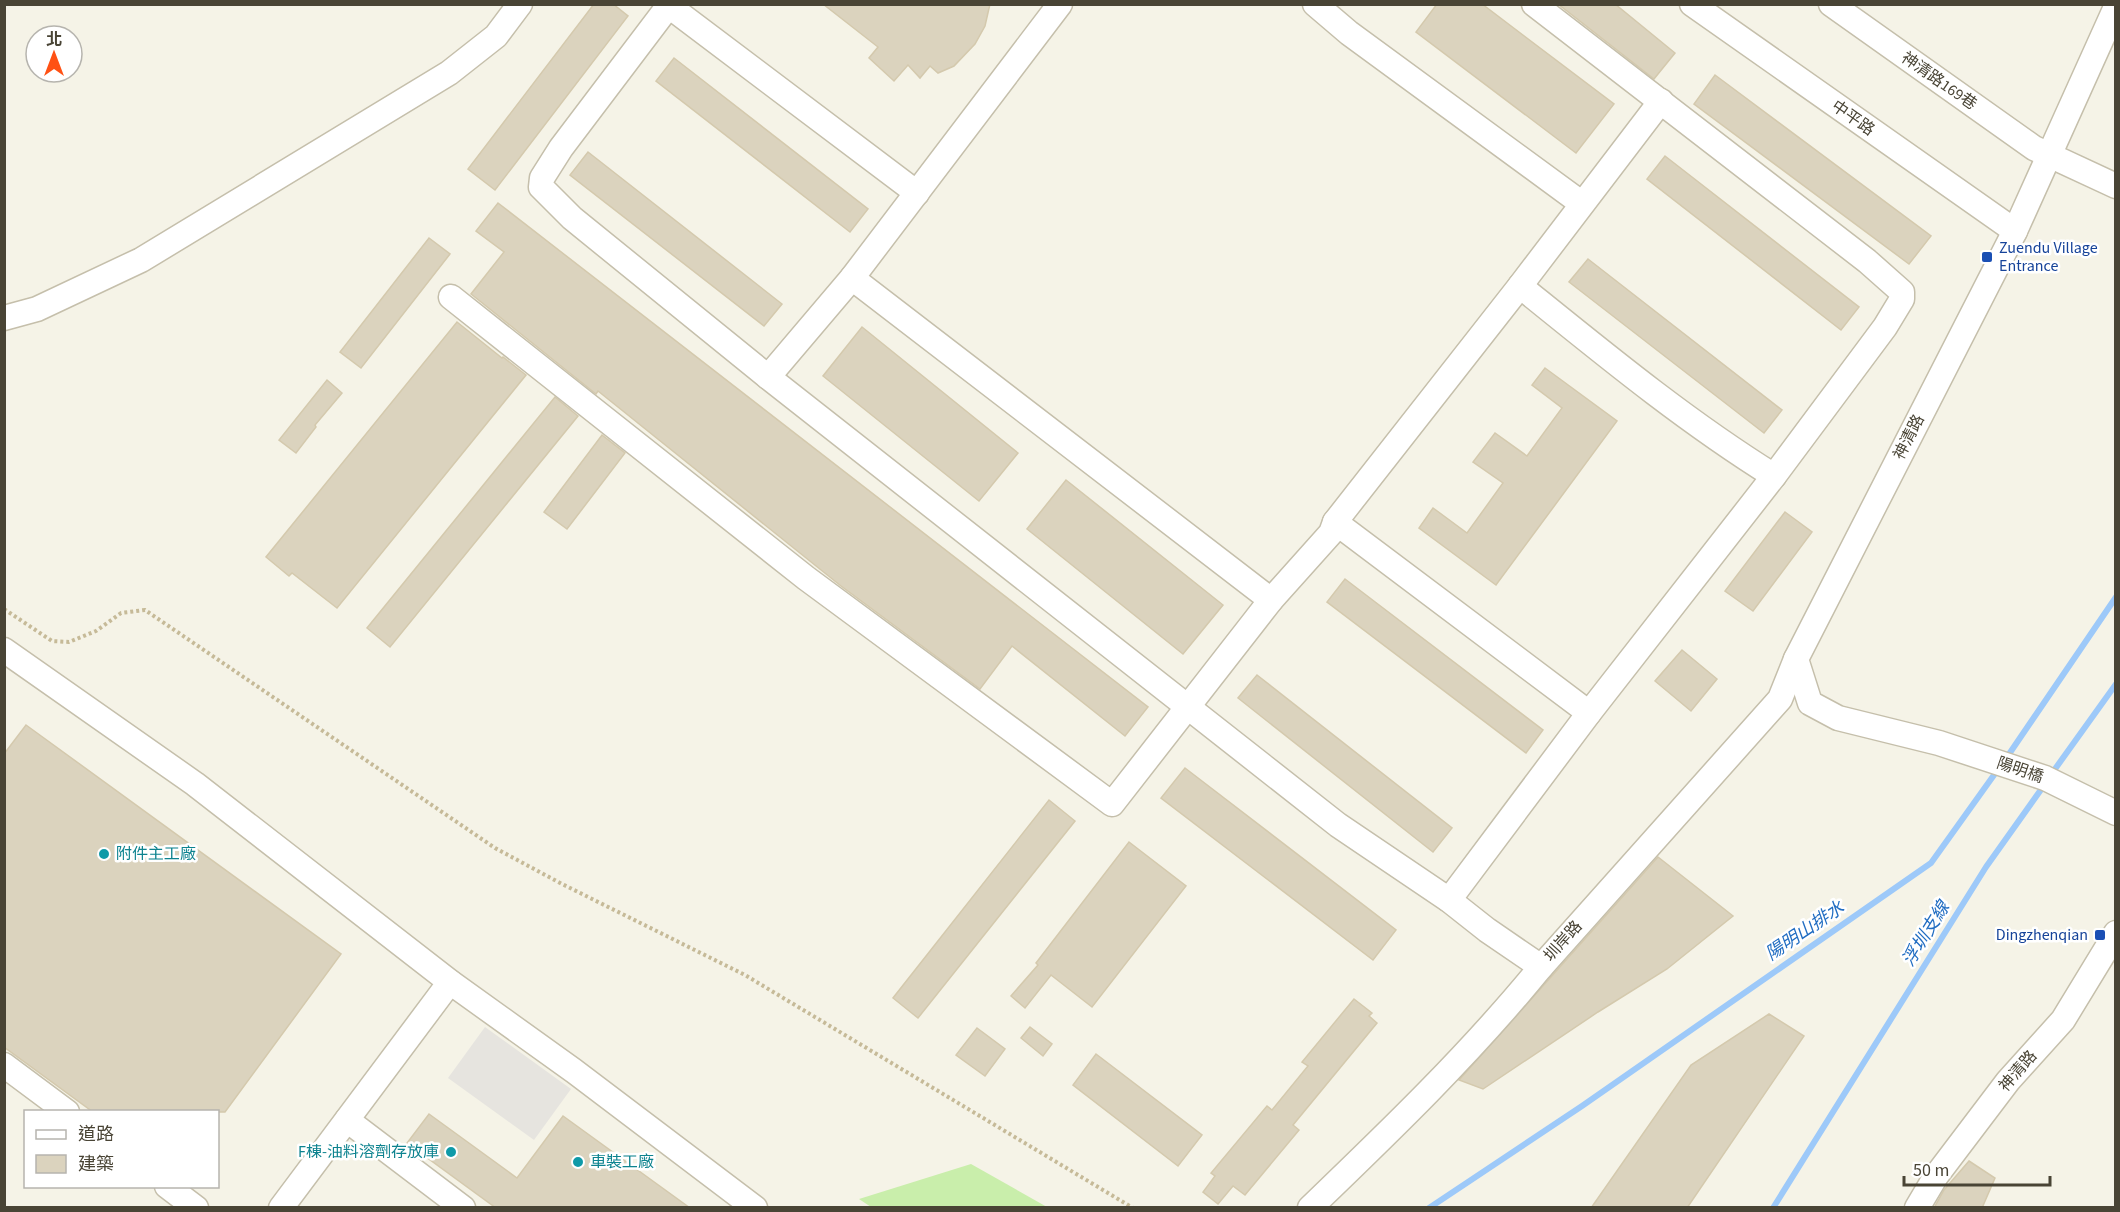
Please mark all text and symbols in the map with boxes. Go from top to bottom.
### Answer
north arrow [24,24,84,84]
text: 北 [46,29,62,51]
street label: 神清路169巷 [1897,47,1981,115]
street label: 中平路 [1827,95,1879,141]
place label: Zuendu Village Entrance [1999,237,2098,277]
marker: Zuendu Village Entrance [1980,250,1994,264]
street label: 神清路 [1888,411,1930,463]
street label: 陽明橋 [1994,752,2046,788]
place label: 附件主工廠 [116,843,196,865]
marker: 附件主工廠 [97,847,111,861]
water label: 陽明山排水 [1761,895,1850,967]
water label: 浮圳支線 [1896,895,1957,971]
street label: 圳岸路 [1539,916,1587,966]
place label: Dingzhenqian [1996,924,2088,946]
marker: Dingzhenqian [2093,928,2107,942]
street label: 神清路 [1994,1046,2042,1096]
legend [24,1110,219,1188]
text: 道路 [78,1122,114,1147]
place label: F棟-油料溶劑存放庫 [298,1141,439,1163]
marker: F棟-油料溶劑存放庫 [444,1145,458,1159]
scale bar [1904,1149,2050,1187]
place label: 車裝工廠 [590,1151,654,1173]
text: 建築 [78,1152,114,1177]
marker: 車裝工廠 [571,1155,585,1169]
text: 50 m [1913,1158,1949,1183]

